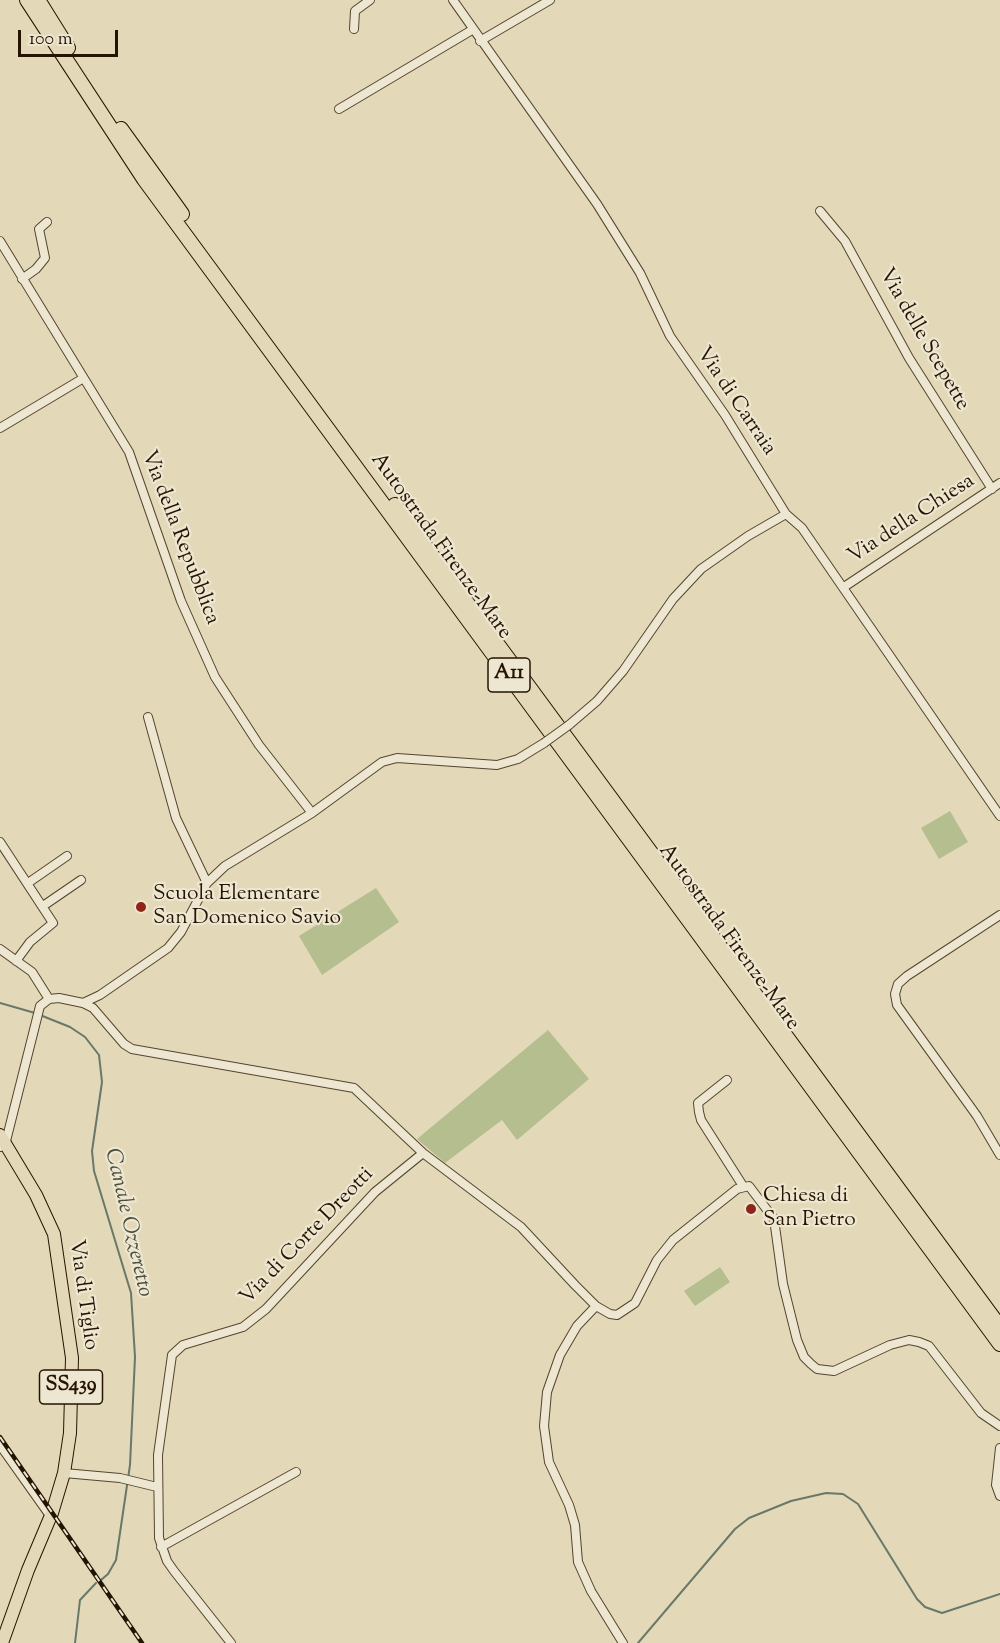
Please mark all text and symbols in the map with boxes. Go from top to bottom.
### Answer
scale bar [21,18,122,56]
text: 100 m [29,27,73,53]
street label: Via delle Scepette [872,264,974,416]
street label: Via di Carraia [690,343,780,461]
street label: Via della Repubblica [134,448,224,628]
street label: Autostrada Firenze-Mare [364,449,516,645]
street label: Via della Chiesa [844,470,980,570]
road number: A11 [488,658,530,692]
street label: Autostrada Firenze-Mare [652,840,804,1036]
place label: Scuola Elementare San Domenico Savio [153,882,341,932]
marker: Scuola Elementare San Domenico Savio [134,900,148,914]
water label: Canale Ozzeretto [97,1146,157,1300]
street label: Via di Corte Dreotti [236,1163,380,1311]
place label: Chiesa di San Pietro [763,1184,856,1234]
marker: Chiesa di San Pietro [744,1202,758,1216]
street label: Via di Tiglio [62,1238,102,1352]
road number: SS439 [40,1370,103,1404]

